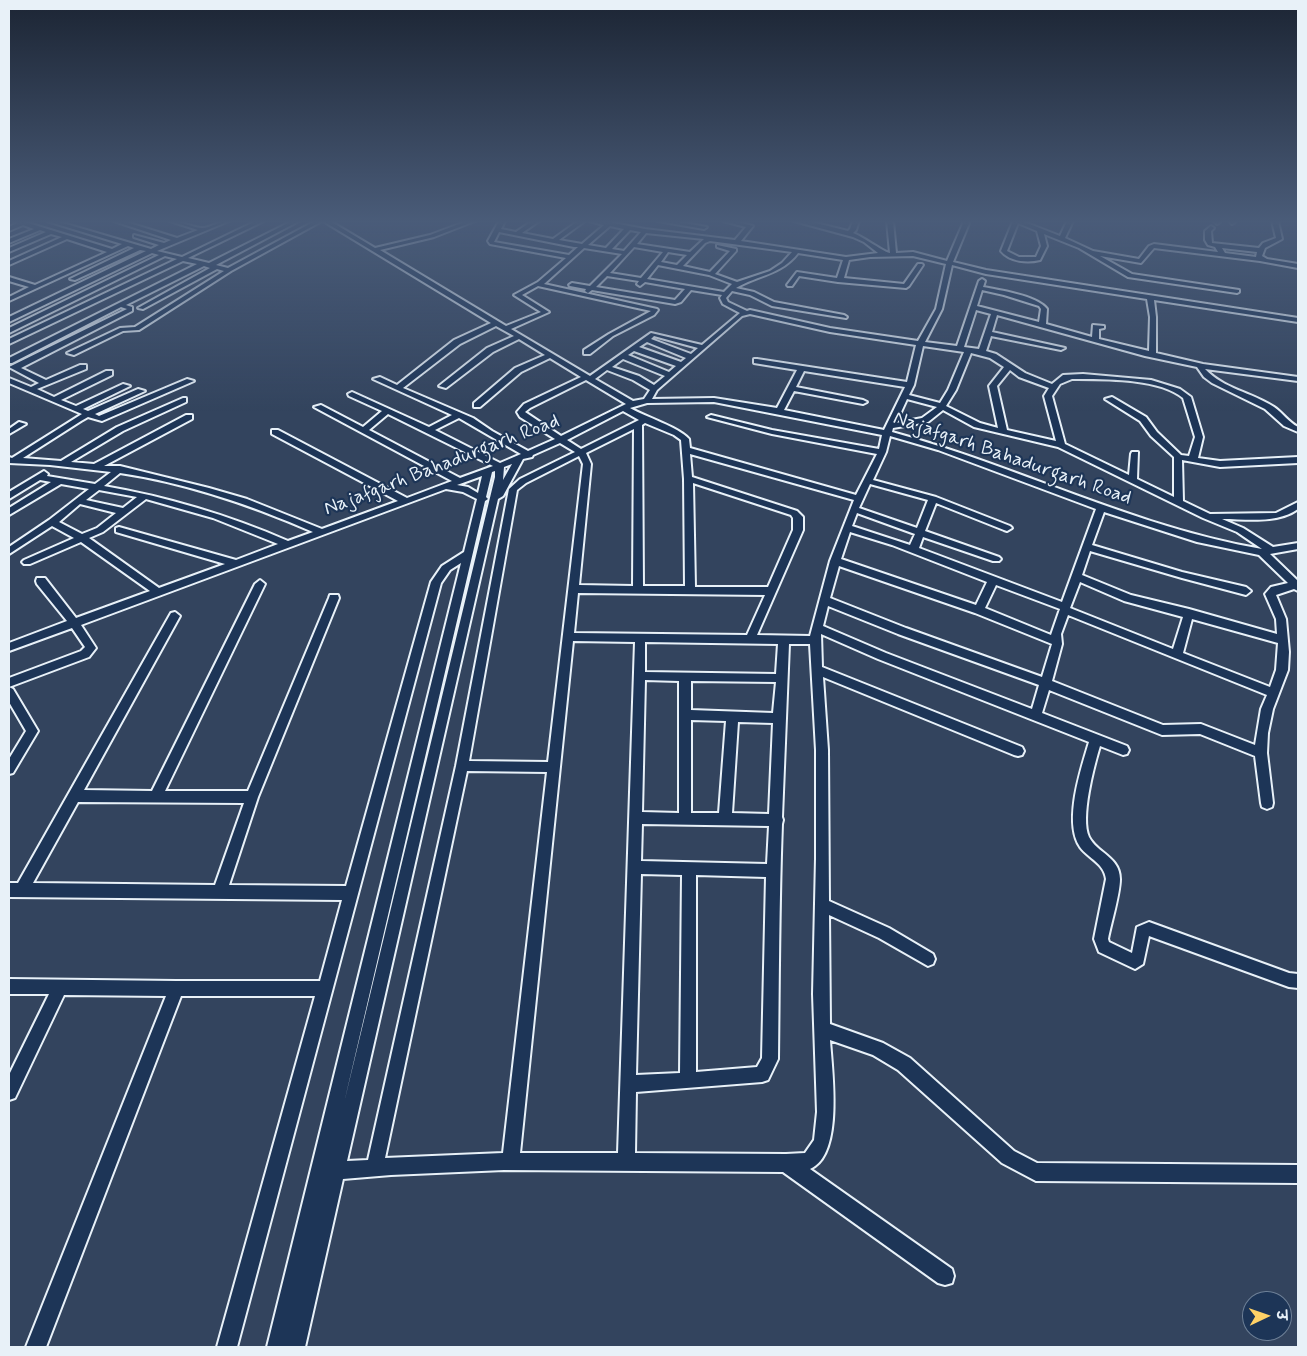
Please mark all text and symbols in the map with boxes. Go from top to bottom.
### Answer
street label: Najafgarh Bahadurgarh Road [890,407,1134,511]
street label: Najafgarh Bahadurgarh Road [321,410,563,522]
north arrow [1242,1291,1292,1341]
text: उ [1272,1310,1290,1320]

